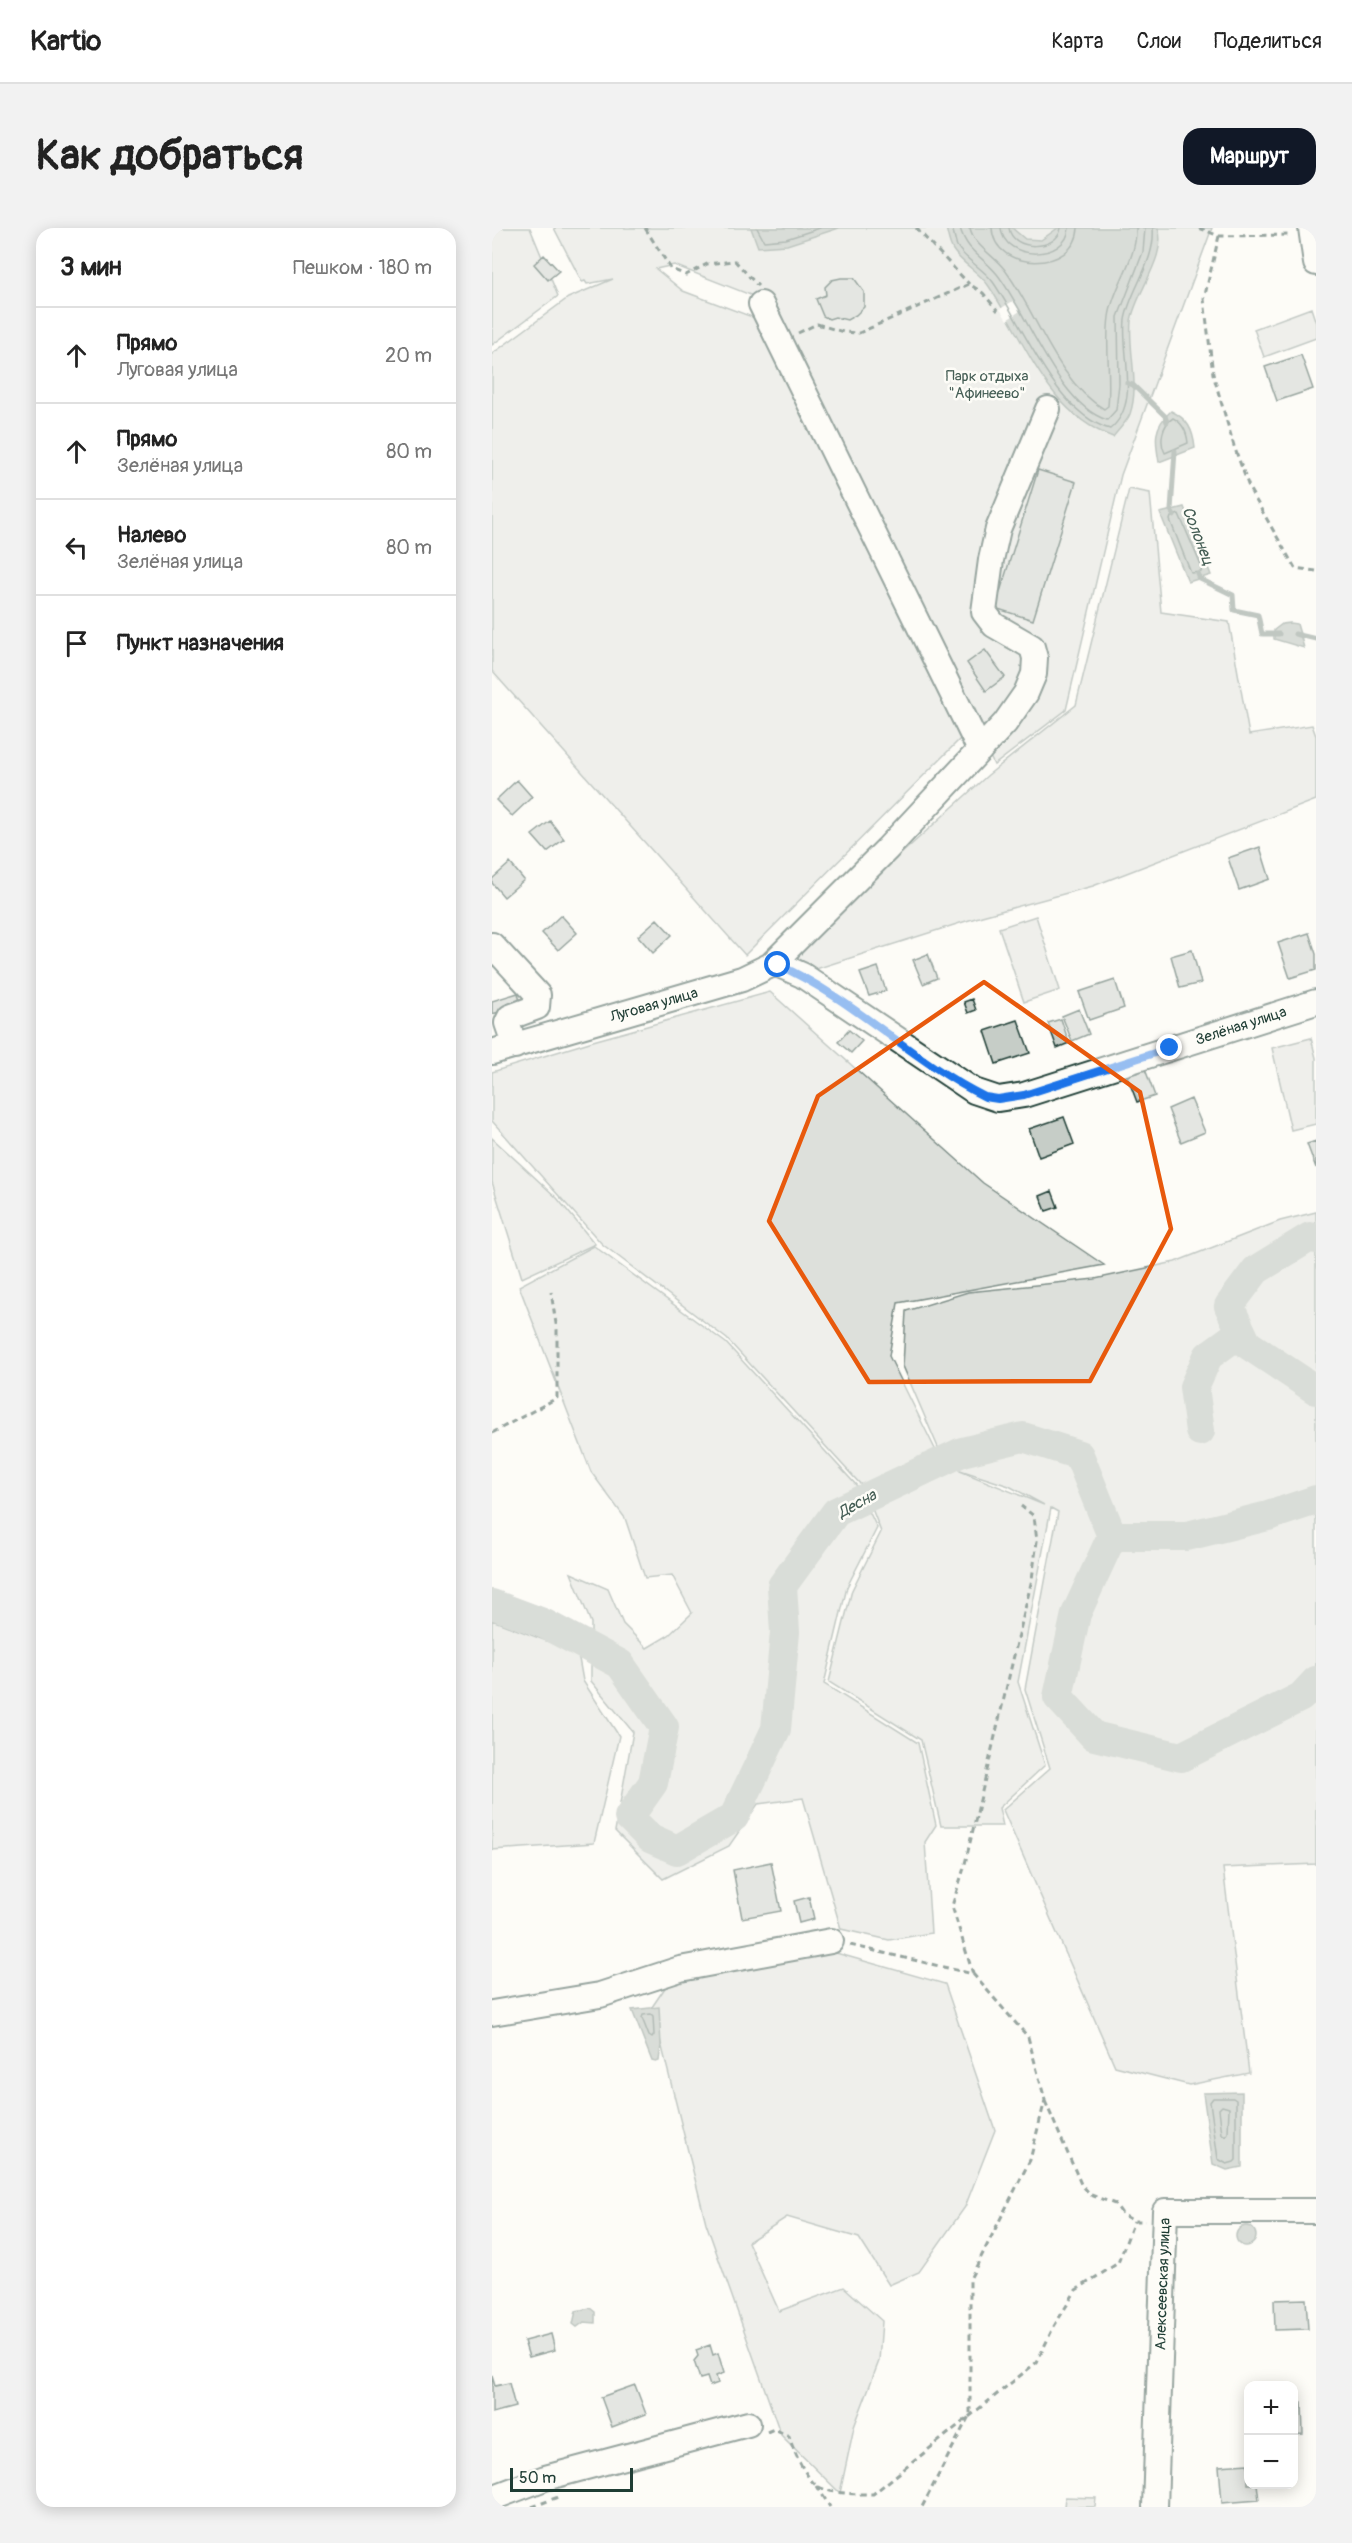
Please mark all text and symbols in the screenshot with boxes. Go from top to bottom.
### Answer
text: Kartio [30,24,101,59]
text: Карта [1051,28,1103,55]
text: Слои [1136,28,1181,55]
text: Поделиться [1214,28,1322,55]
button: Маршрут [1183,128,1316,185]
text: Как добраться [36,130,303,182]
text: 3 мин [60,251,122,283]
text: Пешком · 180 m [293,255,432,280]
text: Прямо [117,329,177,357]
icon: ahead [60,339,93,372]
text: 20 m [385,343,432,368]
text: Луговая улица [117,357,238,382]
park label: Парк отдыха "Афинеево" [946,367,1028,403]
text: Прямо [117,425,177,453]
icon: ahead [60,435,93,468]
text: 80 m [386,439,432,464]
text: Зелёная улица [117,453,243,478]
water label: Солонец [1178,504,1218,568]
text: Налево [117,521,186,549]
icon: left [60,531,93,564]
text: 80 m [386,535,432,560]
text: Зелёная улица [117,549,243,574]
icon: arrive [60,627,93,660]
text: Пункт назначения [117,629,284,657]
route start [764,951,790,977]
street label: Луговая улица [607,983,700,1027]
street label: Зелёная улица [1193,1002,1289,1050]
route end [1156,1034,1182,1060]
water label: Десна [833,1485,881,1523]
street label: Алексеевская улица [1151,2217,1175,2351]
map controls [1244,2381,1298,2489]
button: + [1244,2381,1298,2435]
button: − [1244,2435,1298,2489]
scale bar [510,2465,633,2492]
text: 50 m [519,2468,556,2488]

